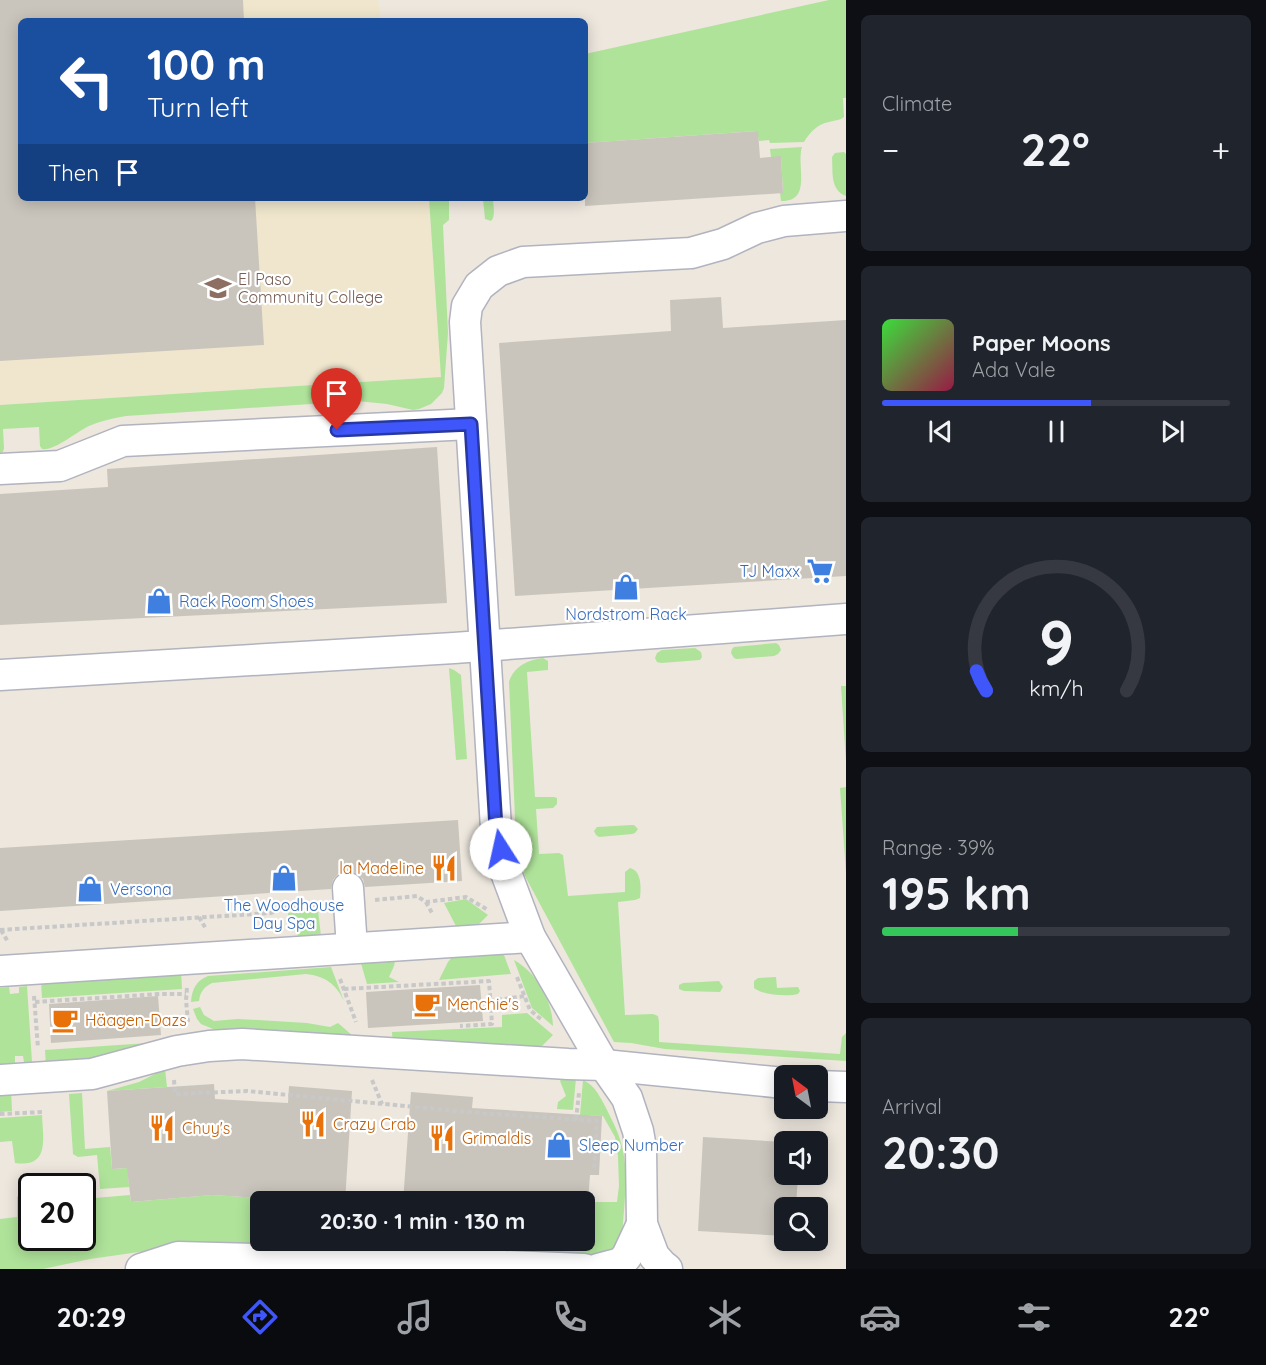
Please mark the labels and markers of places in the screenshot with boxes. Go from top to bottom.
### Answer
place label: El Paso Community College [238,269,383,307]
school or university icon: El Paso Community College [203,273,233,303]
pin [311,368,362,430]
supermarket icon: TJ Maxx [805,556,835,586]
place label: TJ Maxx [739,561,800,581]
shop icon: Nordstrom Rack [611,572,641,602]
shop icon: Rack Room Shoes [144,586,174,616]
place label: Rack Room Shoes [179,591,314,611]
place label: Nordstrom Rack [565,604,687,624]
restaurant icon: la Madeline [429,853,459,883]
place label: la Madeline [339,858,424,878]
shop icon: The Woodhouse Day Spa [269,863,299,893]
shop icon: Versona [75,874,105,904]
place label: Versona [110,879,172,899]
place label: The Woodhouse Day Spa [224,895,344,933]
cafe icon: Menchie's [412,989,442,1019]
place label: Menchie's [447,994,519,1014]
cafe icon: Häagen-Dazs [50,1005,80,1035]
place label: Häagen-Dazs [85,1010,187,1030]
restaurant icon: Crazy Crab [298,1109,328,1139]
restaurant icon: Chuy's [147,1113,177,1143]
place label: Crazy Crab [333,1114,416,1134]
place label: Chuy's [182,1118,230,1138]
restaurant icon: Grimaldis [427,1123,457,1153]
place label: Grimaldis [462,1128,531,1148]
shop icon: Sleep Number [544,1130,574,1160]
place label: Sleep Number [579,1135,684,1155]

